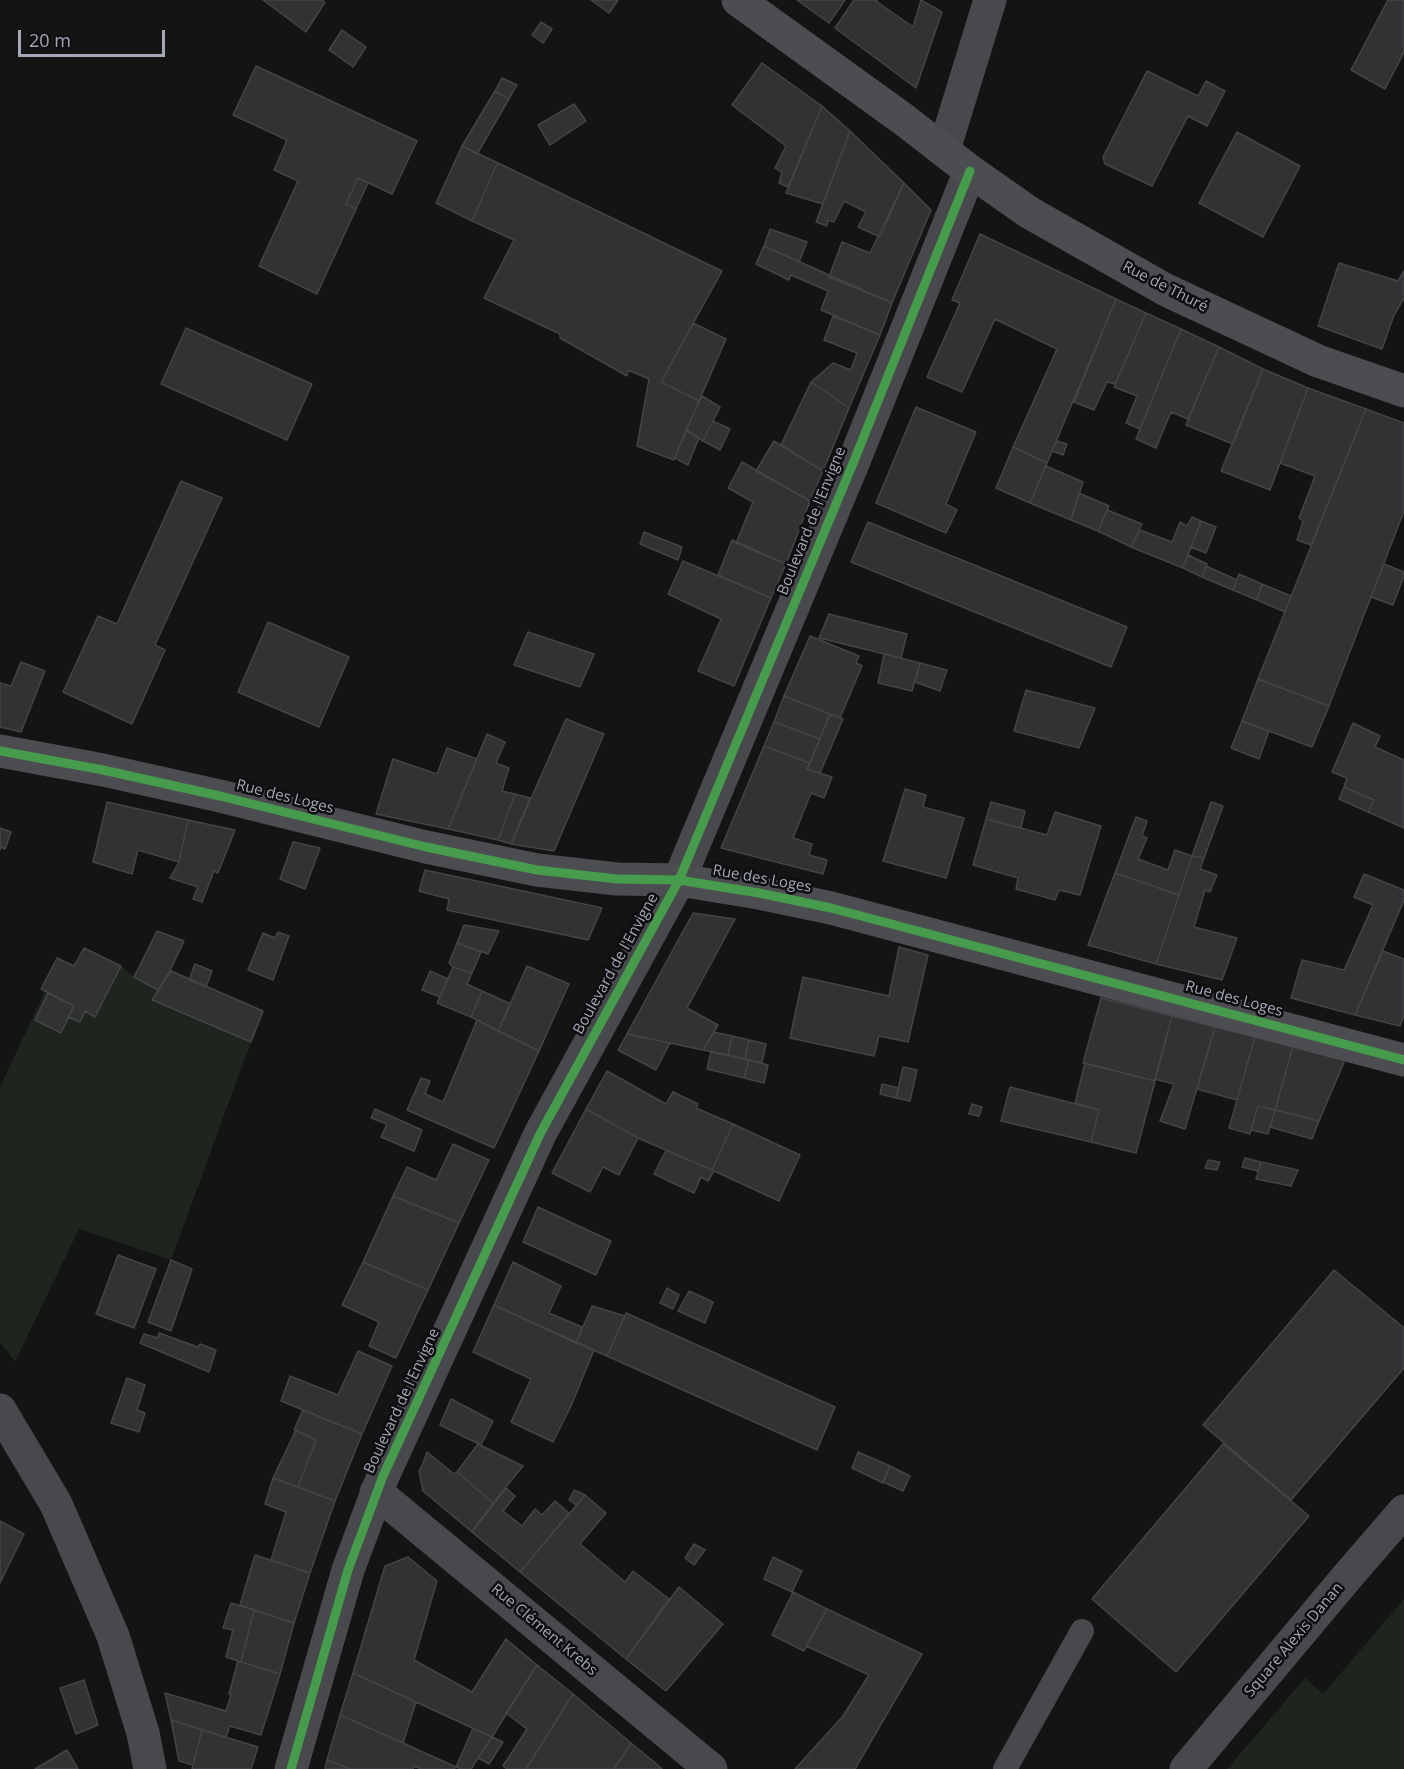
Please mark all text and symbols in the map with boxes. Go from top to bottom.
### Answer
scale bar [21,18,168,56]
text: 20 m [29,28,71,52]
street label: Rue de Thuré [1119,258,1211,316]
street label: Boulevard de l'Envigne [774,444,850,598]
street label: Rue des Loges [234,776,336,818]
street label: Rue des Loges [711,861,813,897]
street label: Boulevard de l'Envigne [570,890,662,1038]
street label: Rue des Loges [1183,977,1285,1021]
street label: Boulevard de l'Envigne [360,1325,444,1477]
street label: Square Alexis Danan [1241,1579,1347,1701]
street label: Rue Clément Krebs [487,1580,601,1680]

